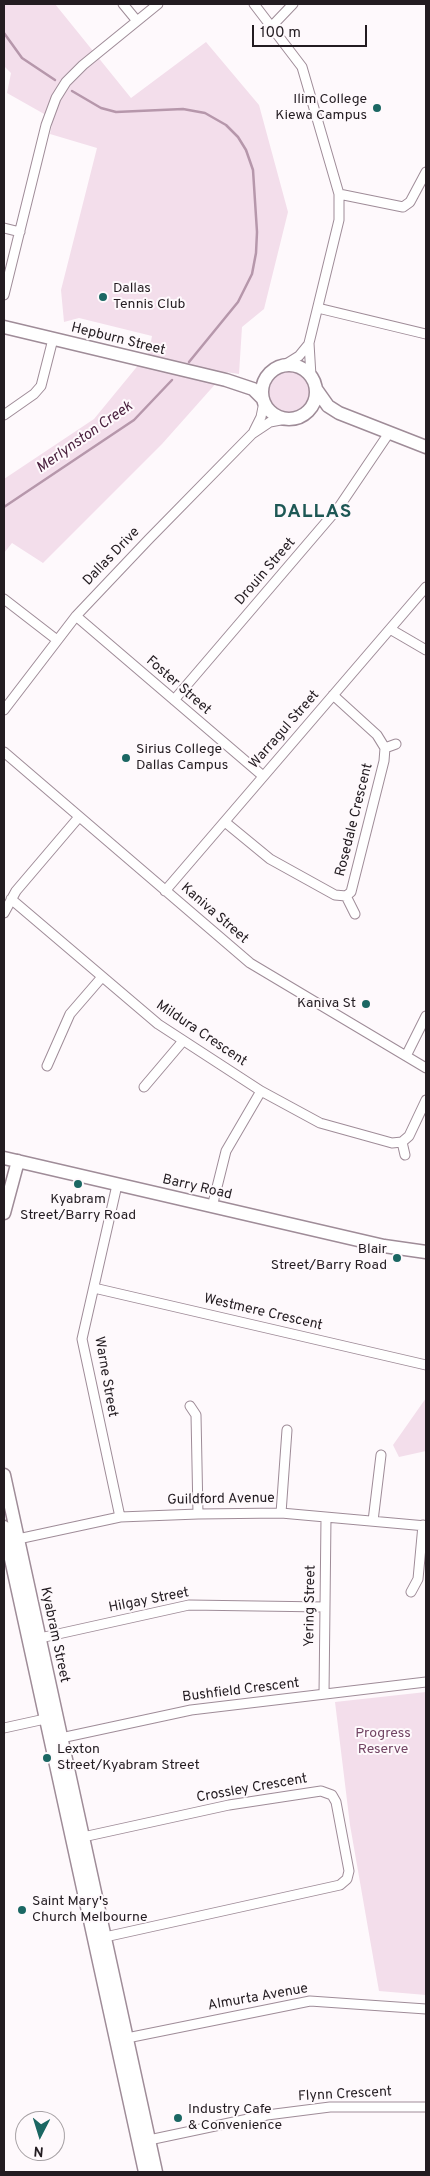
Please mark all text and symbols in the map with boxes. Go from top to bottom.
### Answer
scale bar [255,15,370,47]
text: 100 m [260,24,301,43]
place label: Ilim College Kiewa Campus [275,92,367,124]
marker: Ilim College Kiewa Campus [371,102,383,114]
place label: Dallas Tennis Club [113,281,185,314]
marker: Dallas Tennis Club [97,291,109,303]
street label: Hepburn Street [69,320,167,360]
water label: Merlynston Creek [33,398,137,478]
district label: DALLAS [273,502,353,524]
street label: Dallas Drive [80,524,144,590]
street label: Drouin Street [232,535,300,609]
street label: Foster Street [142,653,214,719]
street label: Warragul Street [246,687,324,773]
place label: Sirius College Dallas Campus [136,742,228,774]
marker: Sirius College Dallas Campus [120,752,132,764]
street label: Rosedale Crescent [333,762,377,878]
street label: Kaniva Street [177,880,251,948]
place label: Kaniva St [297,996,356,1012]
street label: Mildura Crescent [152,997,250,1071]
marker: Kaniva St [360,998,372,1010]
street label: Barry Road [161,1172,233,1204]
marker: Kyabram Street/Barry Road [72,1178,84,1190]
place label: Kyabram Street/Barry Road [20,1192,136,1224]
place label: Blair Street/Barry Road [271,1242,387,1274]
marker: Blair Street/Barry Road [391,1252,403,1264]
street label: Westmere Crescent [202,1291,324,1335]
street label: Warne Street [90,1335,120,1419]
street label: Guildford Avenue [167,1491,275,1509]
street label: Yering Street [302,1565,320,1647]
street label: Hilgay Street [107,1585,191,1617]
street label: Kyabram Street [36,1586,72,1684]
street label: Bushfield Crescent [182,1675,300,1707]
park label: Progress Reserve [355,1726,411,1758]
place label: Lexton Street/Kyabram Street [57,1742,200,1774]
marker: Lexton Street/Kyabram Street [41,1752,53,1764]
street label: Crossley Crescent [195,1771,309,1807]
place label: Saint Mary's Church Melbourne [32,1894,148,1926]
marker: Saint Mary's Church Melbourne [16,1904,28,1916]
street label: Almurta Avenue [207,1981,309,2015]
street label: Flynn Crescent [298,2084,392,2106]
place label: Industry Cafe & Convenience [188,2102,282,2134]
north arrow [15,2111,65,2161]
marker: Industry Cafe & Convenience [172,2112,184,2124]
text: N [33,2142,44,2159]

